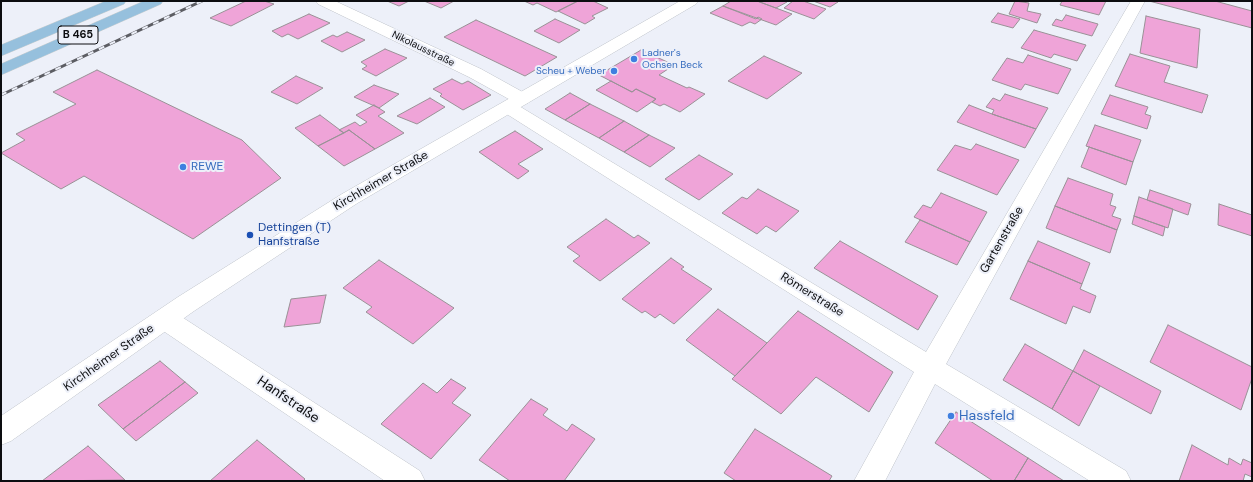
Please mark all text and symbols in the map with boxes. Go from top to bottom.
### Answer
road number: B 465 [58,26,98,44]
street label: Nikolausstraße [390,29,456,69]
place label: Ladner's Ochsen Beck [642,47,703,70]
marker: Ladner's Ochsen Beck [629,54,639,64]
place label: Scheu + Weber [536,65,606,77]
marker: Scheu + Weber [609,66,619,76]
street label: Kirchheimer Straße [331,148,431,214]
place label: REWE [191,160,223,174]
marker: REWE [178,162,188,172]
street label: Gartenstraße [977,204,1027,276]
place label: Dettingen (T) Hanfstraße [258,221,331,249]
marker: Dettingen (T) Hanfstraße [245,230,255,240]
street label: Römerstraße [778,270,846,320]
street label: Kirchheimer Straße [61,321,157,395]
street label: Hanfstraße [254,373,322,427]
place label: Hassfeld [959,408,1015,424]
marker: Hassfeld [946,411,956,421]

